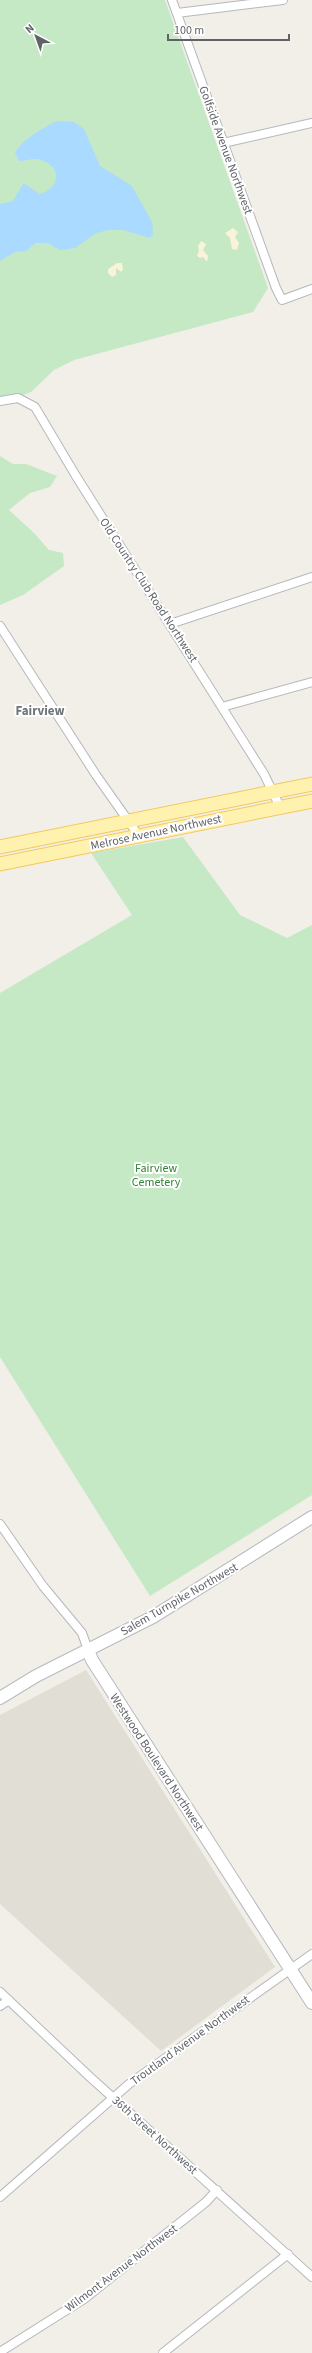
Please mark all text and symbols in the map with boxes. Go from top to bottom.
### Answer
north arrow [16,16,56,56]
scale bar [168,16,289,42]
text: N [22,21,37,37]
text: 100 m [174,22,204,39]
street label: Golfside Avenue Northwest [194,84,257,217]
street label: Old Country Club Road Northwest [95,515,202,666]
district label: Fairview [15,702,65,720]
street label: Melrose Avenue Northwest [89,810,223,855]
park label: Fairview Cemetery [132,1160,181,1191]
street label: Salem Turnpike Northwest [117,1559,241,1640]
street label: Westwood Boulevard Northwest [106,1690,208,1834]
street label: Troutland Avenue Northwest [127,1991,253,2089]
street label: 36th Street Northwest [108,2092,201,2178]
street label: Wilmont Avenue Northwest [62,2220,181,2316]

